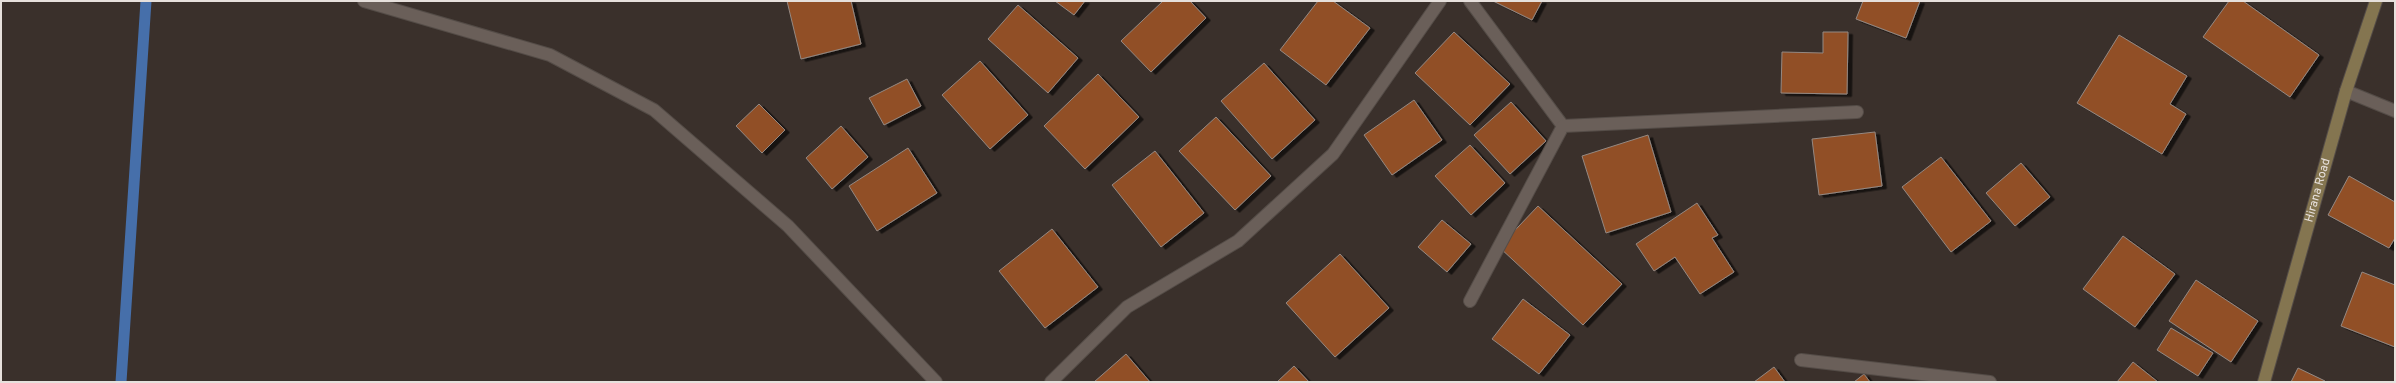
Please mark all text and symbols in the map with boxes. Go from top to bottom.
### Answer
street label: Hirana Road [2301,156,2335,224]

